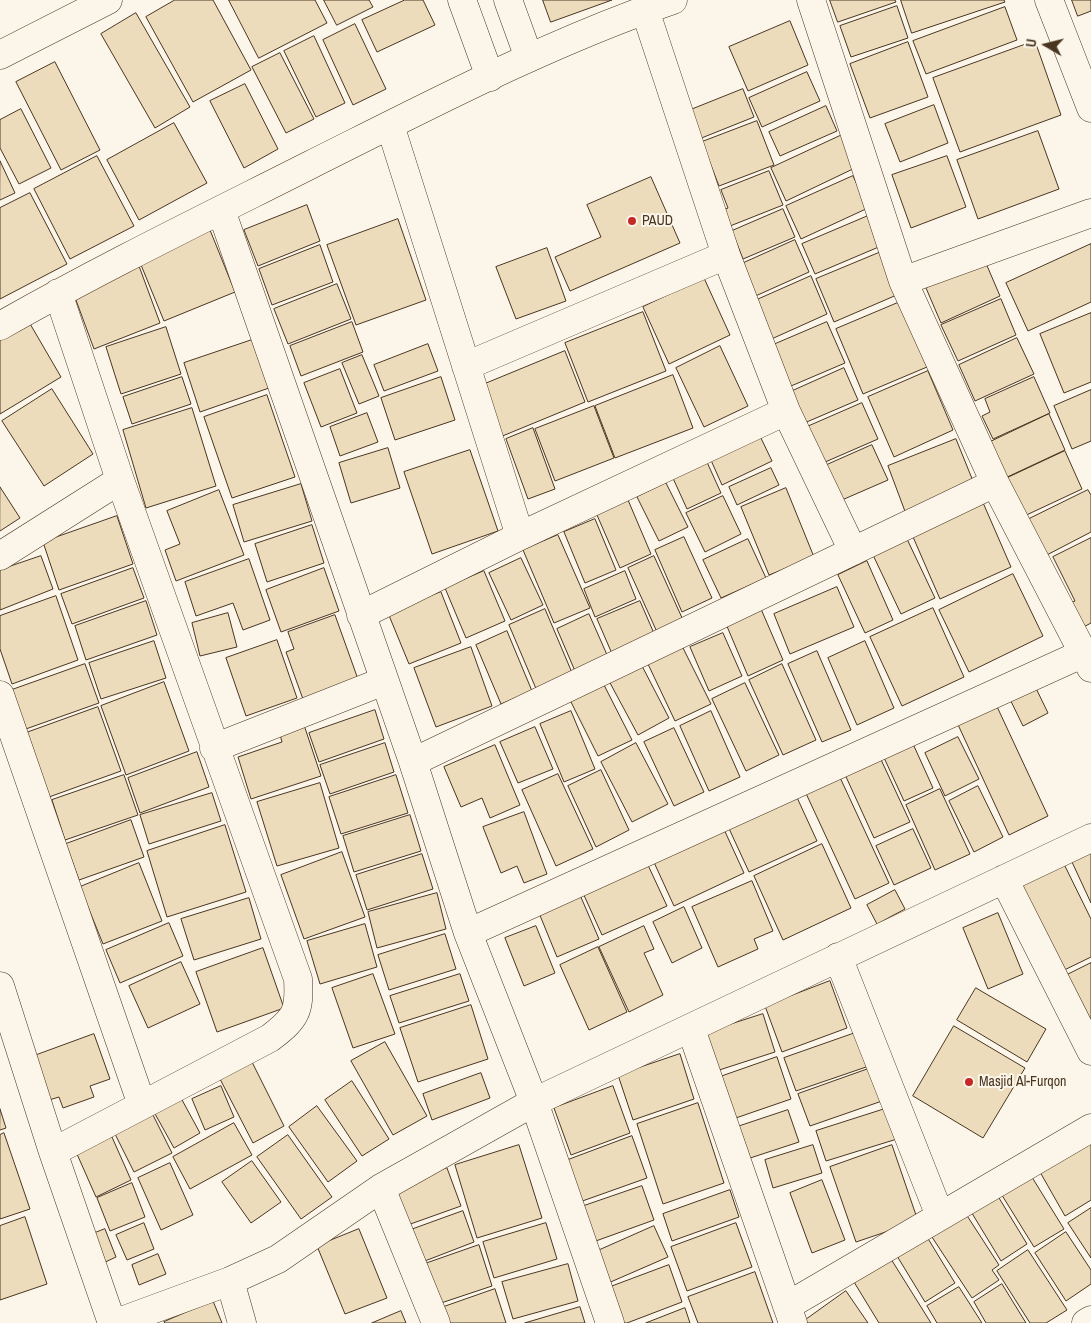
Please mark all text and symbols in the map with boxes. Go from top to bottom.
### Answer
north arrow [1021,20,1071,70]
text: U [1022,38,1041,48]
place label: PAUD [642,213,673,229]
marker: PAUD [626,215,638,227]
place label: Masjid Al-Furqon [979,1074,1066,1090]
marker: Masjid Al-Furqon [963,1076,975,1088]

